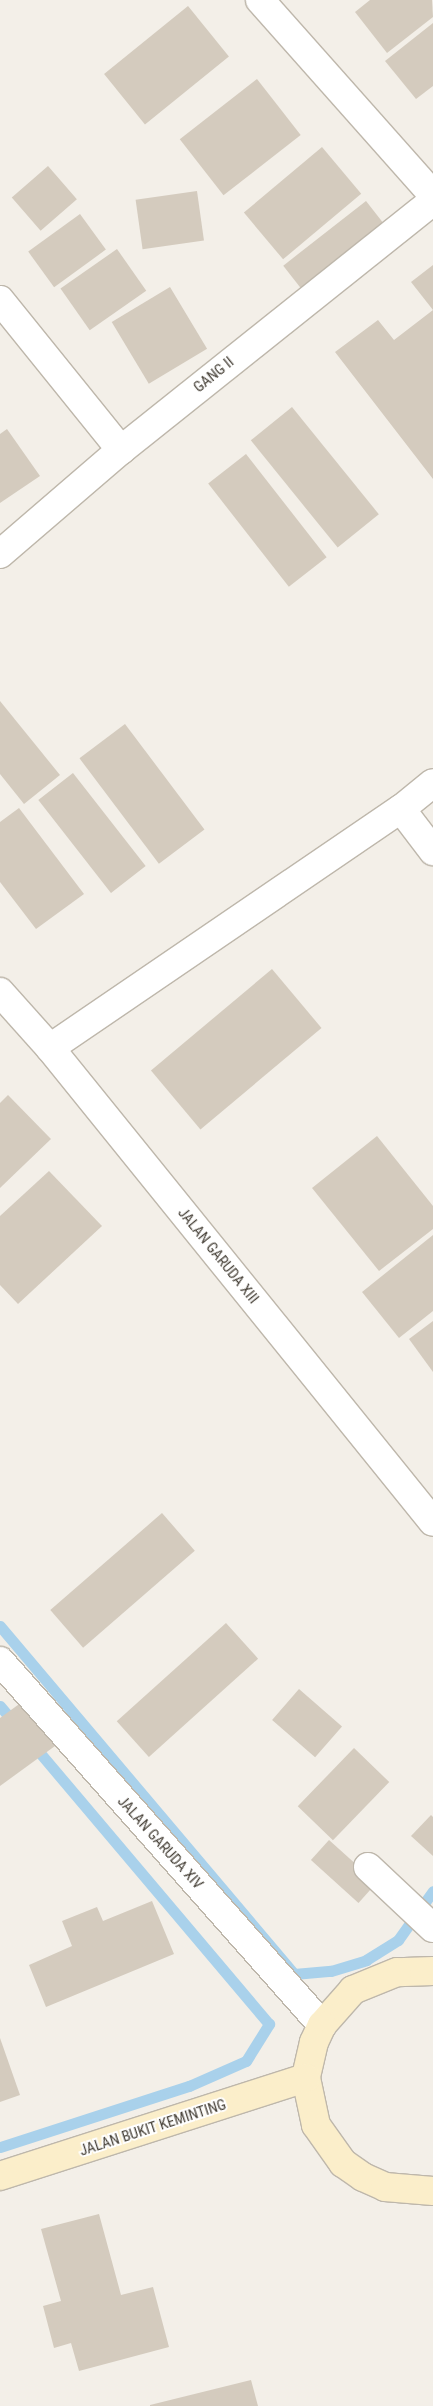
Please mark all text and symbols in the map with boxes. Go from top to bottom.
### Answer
street label: GANG II [190,353,238,397]
street label: JALAN GARUDA XIII [174,1204,262,1308]
street label: JALAN GARUDA XIV [113,1793,207,1893]
street label: JALAN BUKIT KEMINTING [77,2096,229,2160]

